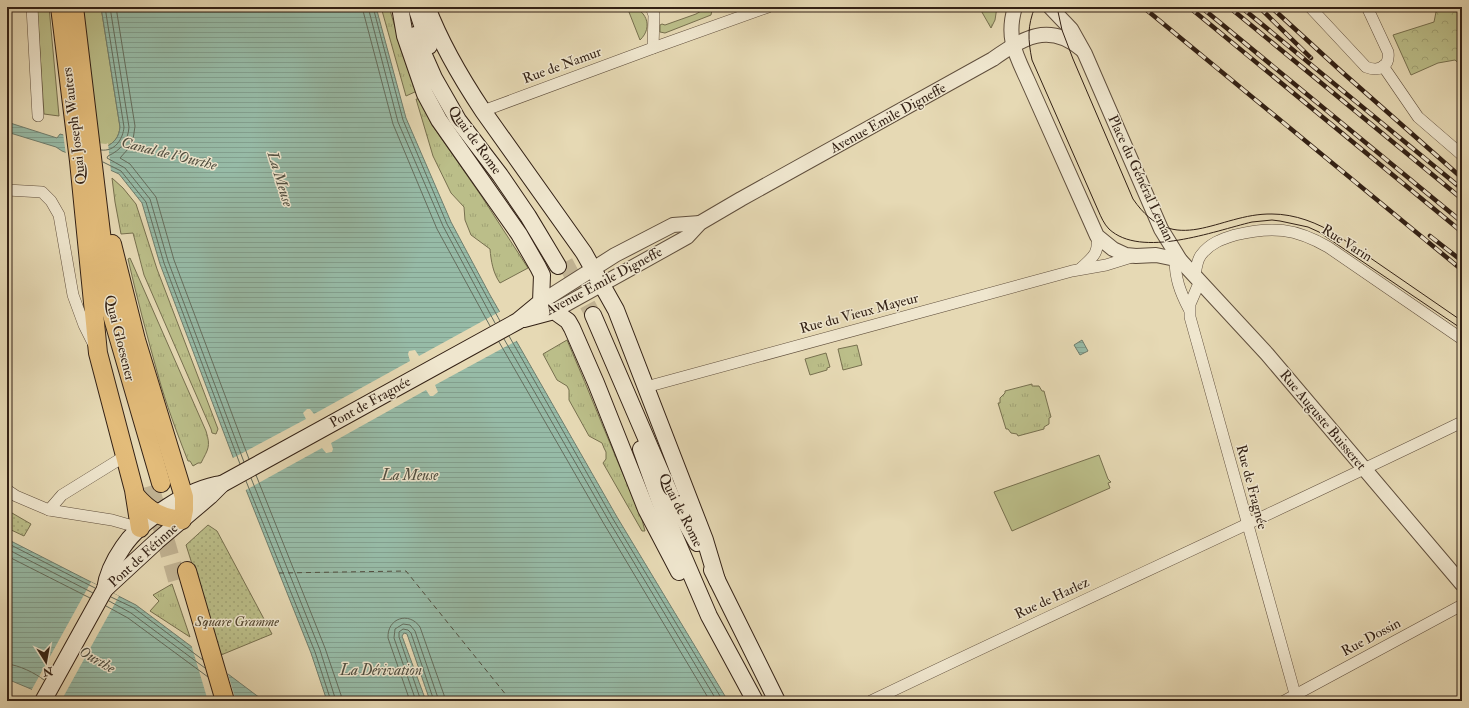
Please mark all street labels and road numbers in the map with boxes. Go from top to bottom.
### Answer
street label: Rue de Namur [520,43,605,87]
street label: Quai Joseph Wauters [58,66,91,186]
street label: Avenue Emile Digneffe [826,79,949,157]
street label: Quai de Rome [444,102,506,178]
street label: Place du Général Leman [1104,112,1178,244]
street label: Rue Varin [1319,221,1375,265]
street label: Avenue Emile Digneffe [542,243,665,319]
street label: Rue du Vieux Mayeur [798,289,921,338]
street label: Quai Gloesener [101,293,139,384]
street label: Rue Auguste Buisseret [1276,366,1370,474]
street label: Pont de Fragnée [326,373,414,431]
street label: Rue de Fragnée [1233,443,1271,531]
street label: Quai de Rome [655,470,707,550]
street label: Pont de Fétinne [105,519,181,591]
street label: Rue de Harlez [1012,573,1092,623]
street label: Rue Dossin [1338,614,1404,660]

